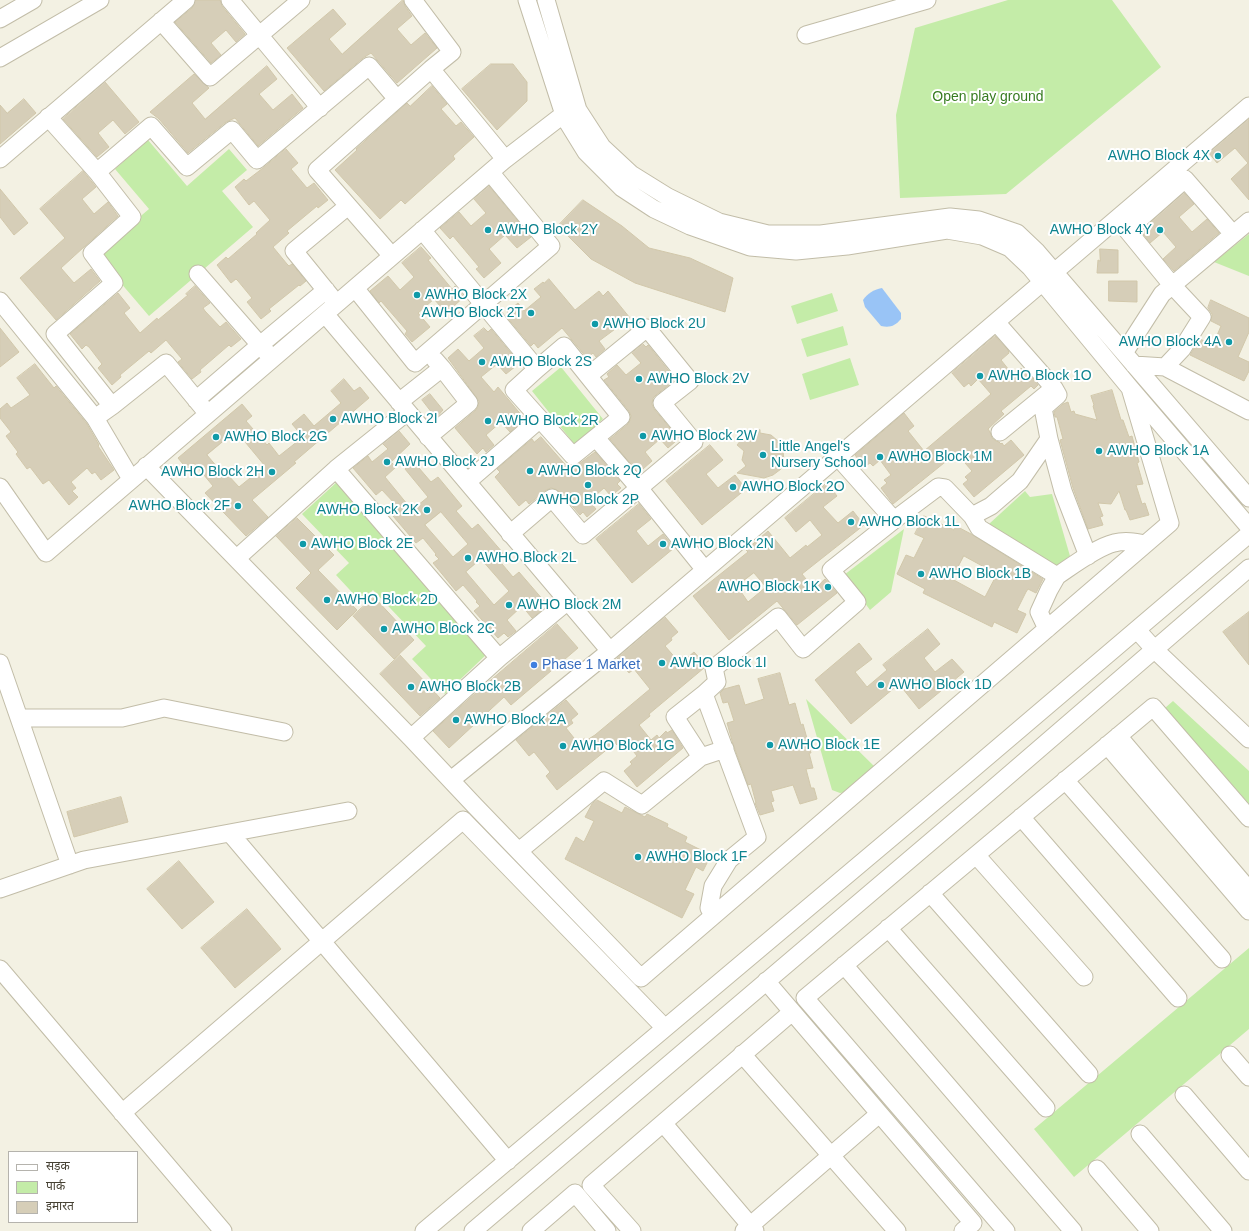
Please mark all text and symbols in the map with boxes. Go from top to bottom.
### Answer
park label: Open play ground [932,89,1044,105]
place label: AWHO Block 4X [1108,148,1210,164]
marker: AWHO Block 4X [1213,151,1223,161]
place label: AWHO Block 2Y [496,222,598,238]
place label: AWHO Block 4Y [1050,222,1152,238]
marker: AWHO Block 2Y [483,225,493,235]
marker: AWHO Block 4Y [1155,225,1165,235]
place label: AWHO Block 2X [425,287,527,303]
marker: AWHO Block 2X [412,290,422,300]
place label: AWHO Block 2T [422,305,523,321]
marker: AWHO Block 2T [526,308,536,318]
place label: AWHO Block 2U [603,316,706,332]
marker: AWHO Block 2U [590,319,600,329]
place label: AWHO Block 4A [1119,334,1221,350]
marker: AWHO Block 4A [1224,337,1234,347]
place label: AWHO Block 2S [490,354,592,370]
marker: AWHO Block 2S [477,357,487,367]
place label: AWHO Block 1O [988,368,1092,384]
place label: AWHO Block 2V [647,371,749,387]
marker: AWHO Block 1O [975,371,985,381]
marker: AWHO Block 2V [634,374,644,384]
place label: AWHO Block 2I [341,411,438,427]
place label: AWHO Block 2R [496,413,599,429]
marker: AWHO Block 2I [328,414,338,424]
marker: AWHO Block 2R [483,416,493,426]
place label: AWHO Block 2W [651,428,757,444]
place label: AWHO Block 2G [224,429,328,445]
marker: AWHO Block 2W [638,431,648,441]
marker: AWHO Block 2G [211,432,221,442]
place label: Little Angel's Nursery School [771,439,867,472]
place label: AWHO Block 1A [1107,443,1209,459]
marker: AWHO Block 1A [1094,446,1104,456]
place label: AWHO Block 1M [888,449,992,465]
marker: Little Angel's Nursery School [758,450,768,460]
marker: AWHO Block 1M [875,452,885,462]
place label: AWHO Block 2J [395,454,495,470]
marker: AWHO Block 2J [382,457,392,467]
place label: AWHO Block 2Q [538,463,642,479]
place label: AWHO Block 2H [161,464,264,480]
marker: AWHO Block 2Q [525,466,535,476]
marker: AWHO Block 2H [267,467,277,477]
place label: AWHO Block 2O [741,479,845,495]
marker: AWHO Block 2P [583,480,593,490]
marker: AWHO Block 2O [728,482,738,492]
place label: AWHO Block 2P [537,492,639,508]
place label: AWHO Block 2F [129,498,230,514]
marker: AWHO Block 2F [233,501,243,511]
place label: AWHO Block 2K [317,502,419,518]
marker: AWHO Block 2K [422,505,432,515]
place label: AWHO Block 1L [859,514,960,530]
marker: AWHO Block 1L [846,517,856,527]
place label: AWHO Block 2E [311,536,413,552]
place label: AWHO Block 2N [671,536,774,552]
marker: AWHO Block 2E [298,539,308,549]
marker: AWHO Block 2N [658,539,668,549]
place label: AWHO Block 2L [476,550,577,566]
marker: AWHO Block 2L [463,553,473,563]
place label: AWHO Block 1B [929,566,1031,582]
marker: AWHO Block 1B [916,569,926,579]
place label: AWHO Block 1K [718,579,820,595]
marker: AWHO Block 1K [823,582,833,592]
place label: AWHO Block 2D [335,592,438,608]
marker: AWHO Block 2D [322,595,332,605]
place label: AWHO Block 2M [517,597,621,613]
marker: AWHO Block 2M [504,600,514,610]
place label: AWHO Block 2C [392,621,495,637]
marker: AWHO Block 2C [379,624,389,634]
place label: AWHO Block 1I [670,655,767,671]
place label: Phase 1 Market [542,657,640,673]
marker: AWHO Block 1I [657,658,667,668]
marker: Phase 1 Market [529,660,539,670]
place label: AWHO Block 1D [889,677,992,693]
place label: AWHO Block 2B [419,679,521,695]
marker: AWHO Block 1D [876,680,886,690]
marker: AWHO Block 2B [406,682,416,692]
place label: AWHO Block 2A [464,712,566,728]
marker: AWHO Block 2A [451,715,461,725]
place label: AWHO Block 1E [778,737,880,753]
place label: AWHO Block 1G [571,738,675,754]
marker: AWHO Block 1E [765,740,775,750]
marker: AWHO Block 1G [558,741,568,751]
place label: AWHO Block 1F [646,849,747,865]
marker: AWHO Block 1F [633,852,643,862]
legend [8,1151,138,1223]
text: सड़क [46,1159,70,1173]
text: पार्क [46,1179,65,1193]
text: इमारत [46,1199,74,1213]

